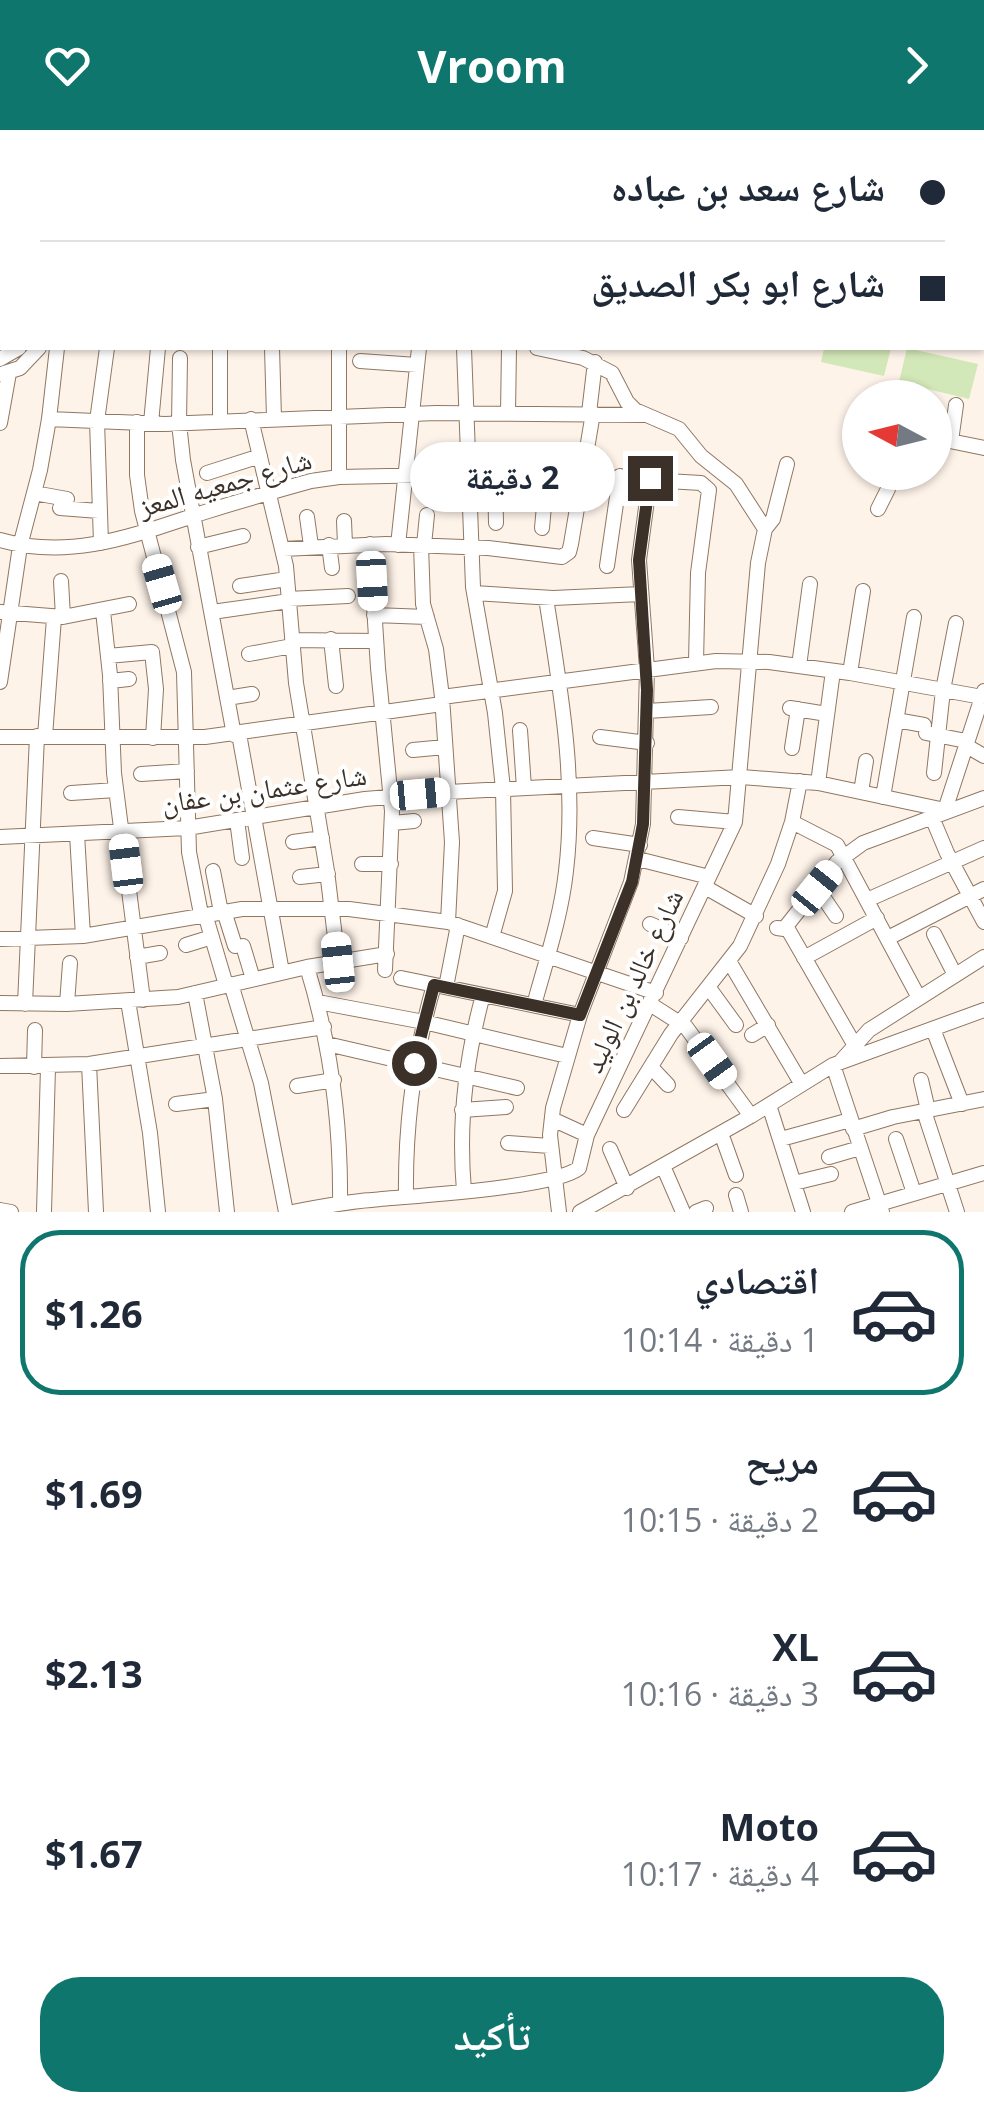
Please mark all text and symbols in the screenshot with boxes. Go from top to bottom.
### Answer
text: Vroom [417,35,567,96]
icon: heart [40,38,95,93]
icon: forward [889,38,944,93]
text: شارع سعد بن عباده [611,160,885,212]
text: شارع ابو بكر الصديق [591,256,885,308]
north arrow [842,380,952,490]
map controls [842,380,952,490]
street label: شارع جمعيه المعز [133,439,316,525]
callout: 2 دقيقة [410,443,615,513]
text: 2 دقيقة [466,455,559,498]
route end [628,456,673,501]
car [355,550,389,612]
car [139,551,185,617]
street label: شارع عثمان بن عفان [159,755,369,821]
car [389,776,451,812]
car [107,832,145,896]
car [786,855,848,921]
street label: شارع خالد بن الوليد [573,883,691,1078]
car [320,931,356,993]
car [682,1028,742,1094]
route start [392,1041,437,1086]
text: اقتصادي [695,1253,819,1305]
icon: car [849,1268,939,1358]
text: $1.26 [45,1287,143,1339]
text: 1 دقيقة · 10:14 [621,1318,819,1361]
text: مريح [745,1433,819,1485]
icon: car [849,1448,939,1538]
text: $1.69 [45,1467,143,1519]
text: 2 دقيقة · 10:15 [621,1498,819,1541]
text: XL [772,1620,819,1672]
icon: car [849,1628,939,1718]
text: $2.13 [45,1647,143,1699]
text: 3 دقيقة · 10:16 [621,1672,819,1715]
text: Moto [720,1800,819,1852]
icon: car [849,1808,939,1898]
text: $1.67 [45,1827,143,1879]
text: 4 دقيقة · 10:17 [621,1852,819,1895]
button: تأكيد [40,1977,944,2092]

